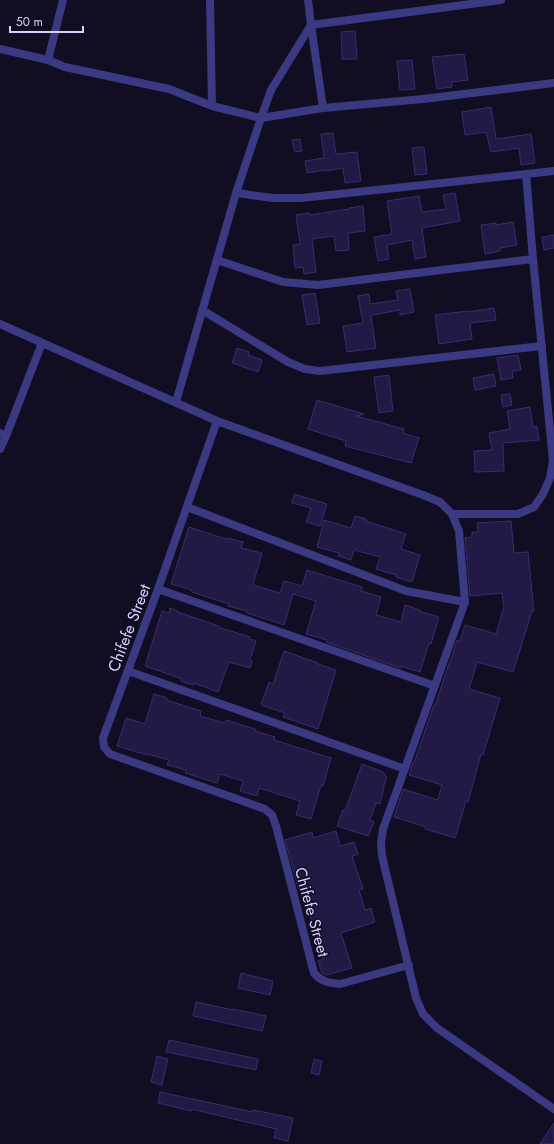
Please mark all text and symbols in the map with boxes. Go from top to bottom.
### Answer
scale bar [10,8,83,34]
text: 50 m [16,13,43,31]
street label: Chifefe Street [102,581,156,675]
street label: Chifefe Street [289,865,335,960]

